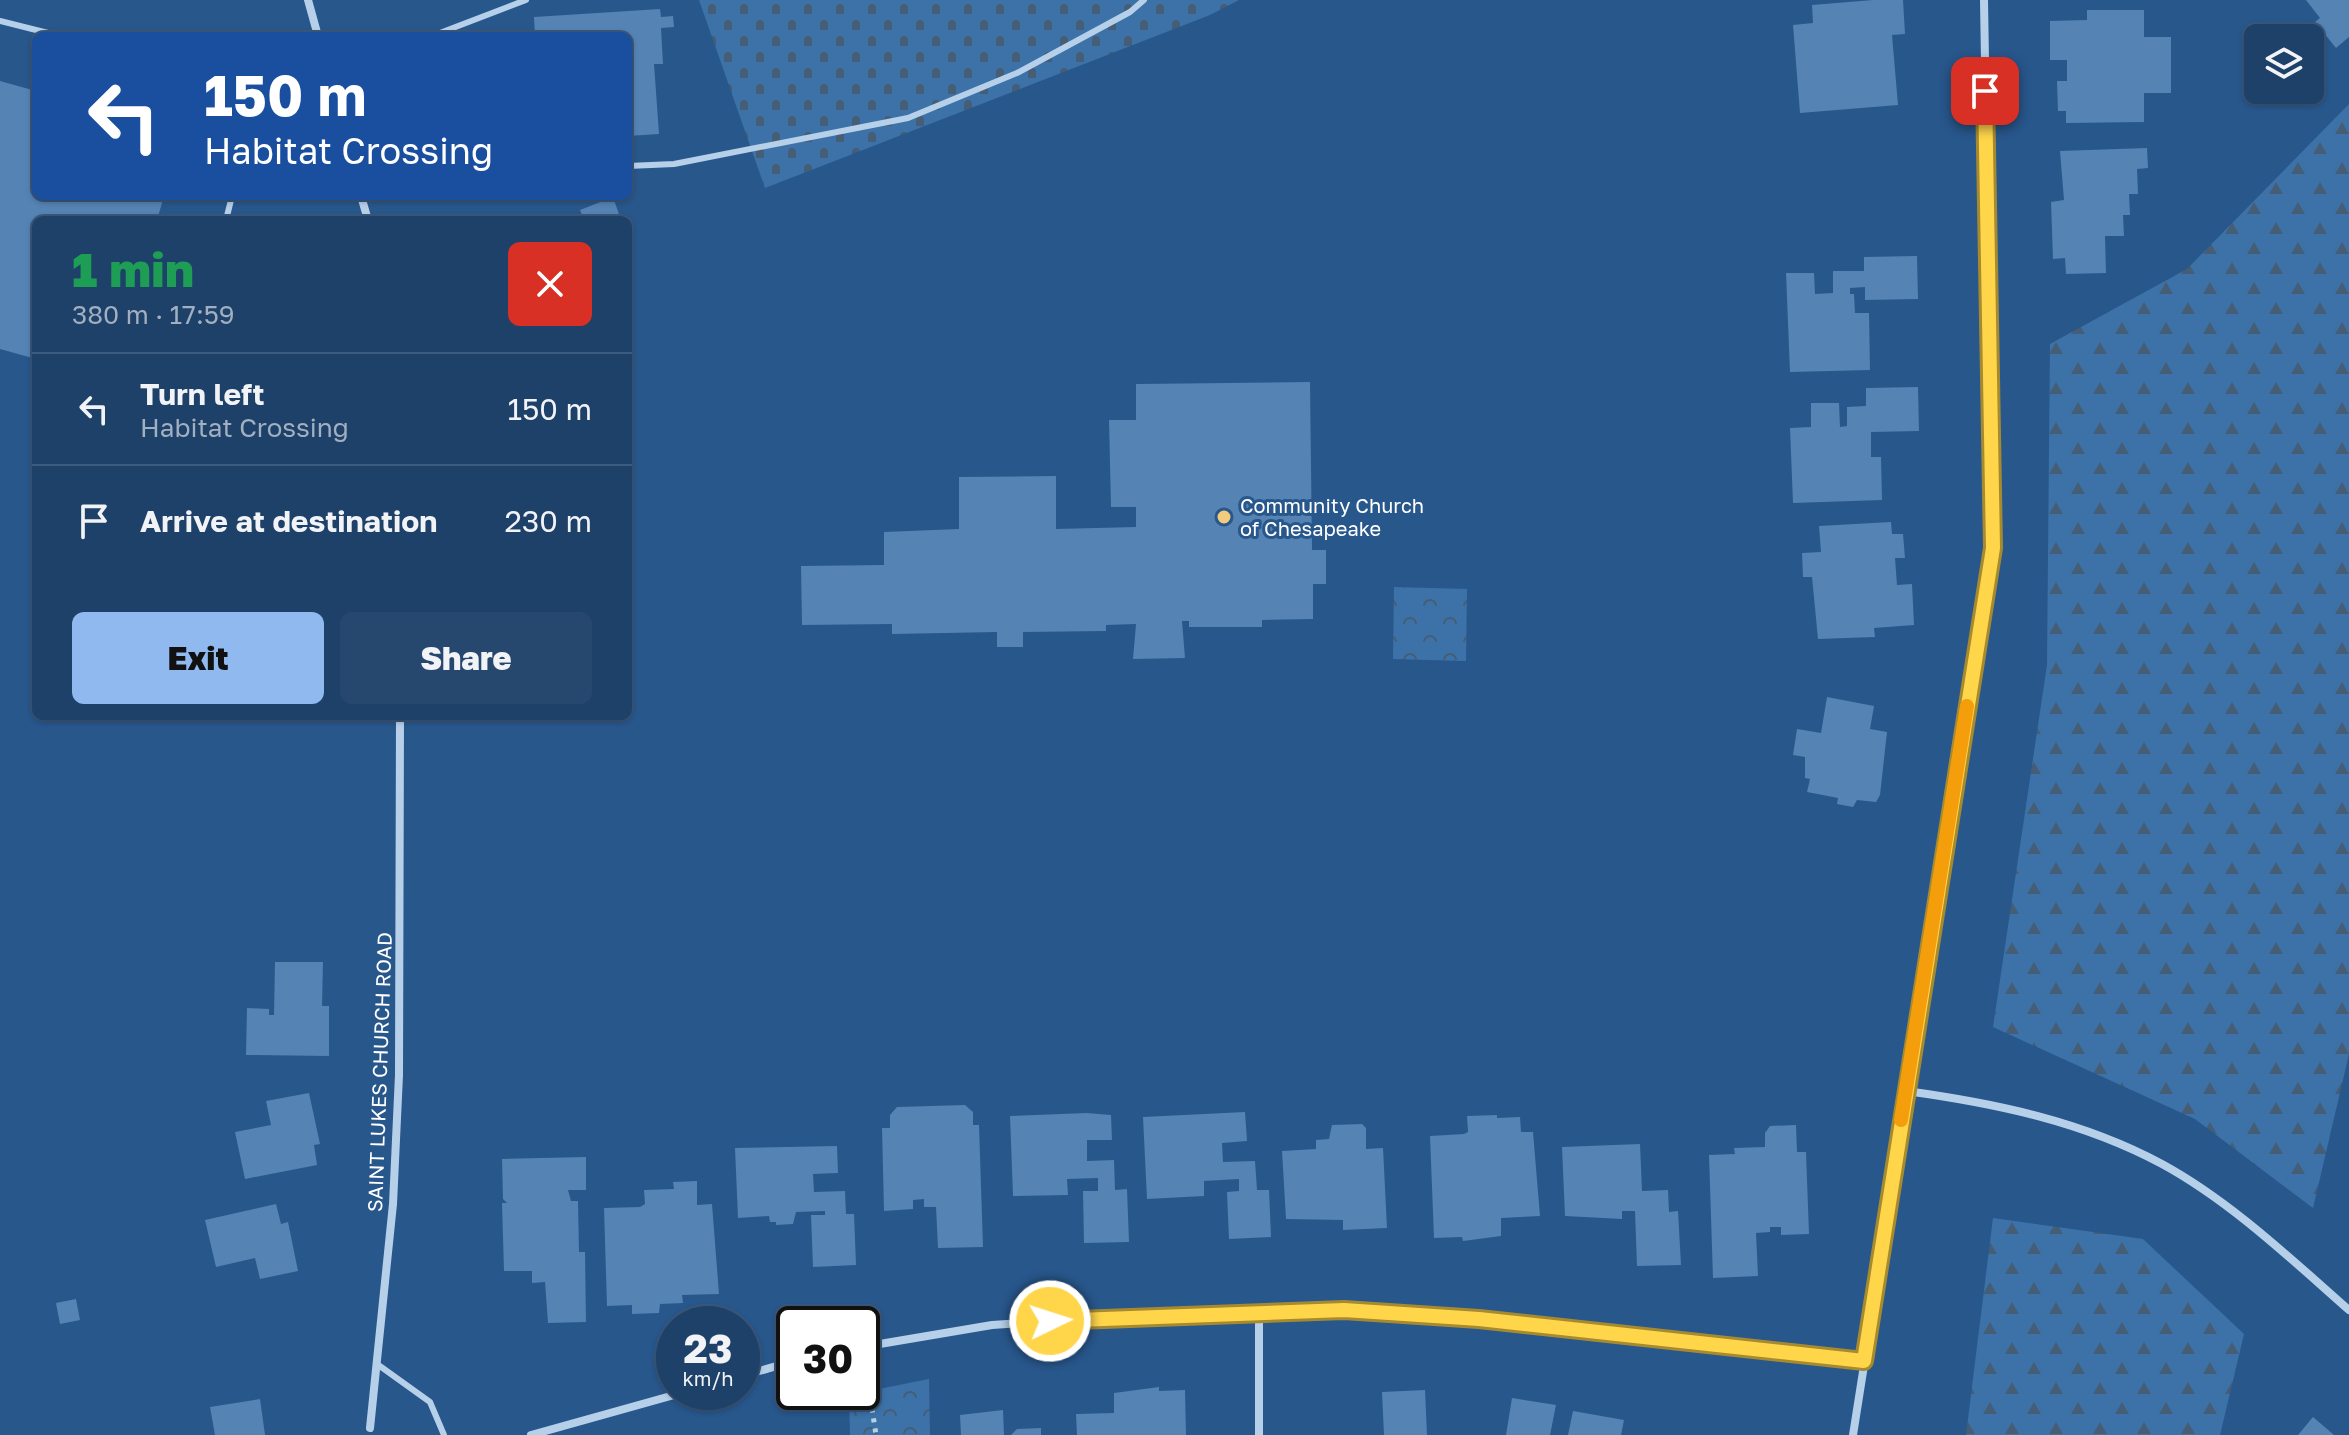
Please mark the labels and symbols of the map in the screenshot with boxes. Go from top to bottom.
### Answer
pin [1951,57,2019,125]
place label: Community Church of Chesapeake [1240,493,1424,540]
marker: Community Church of Chesapeake [1215,508,1233,526]
street label: SAINT LUKES CHURCH ROAD [362,931,396,1212]
position arrow [1008,1279,1092,1363]
speed limit sign: 30 [776,1306,880,1410]

